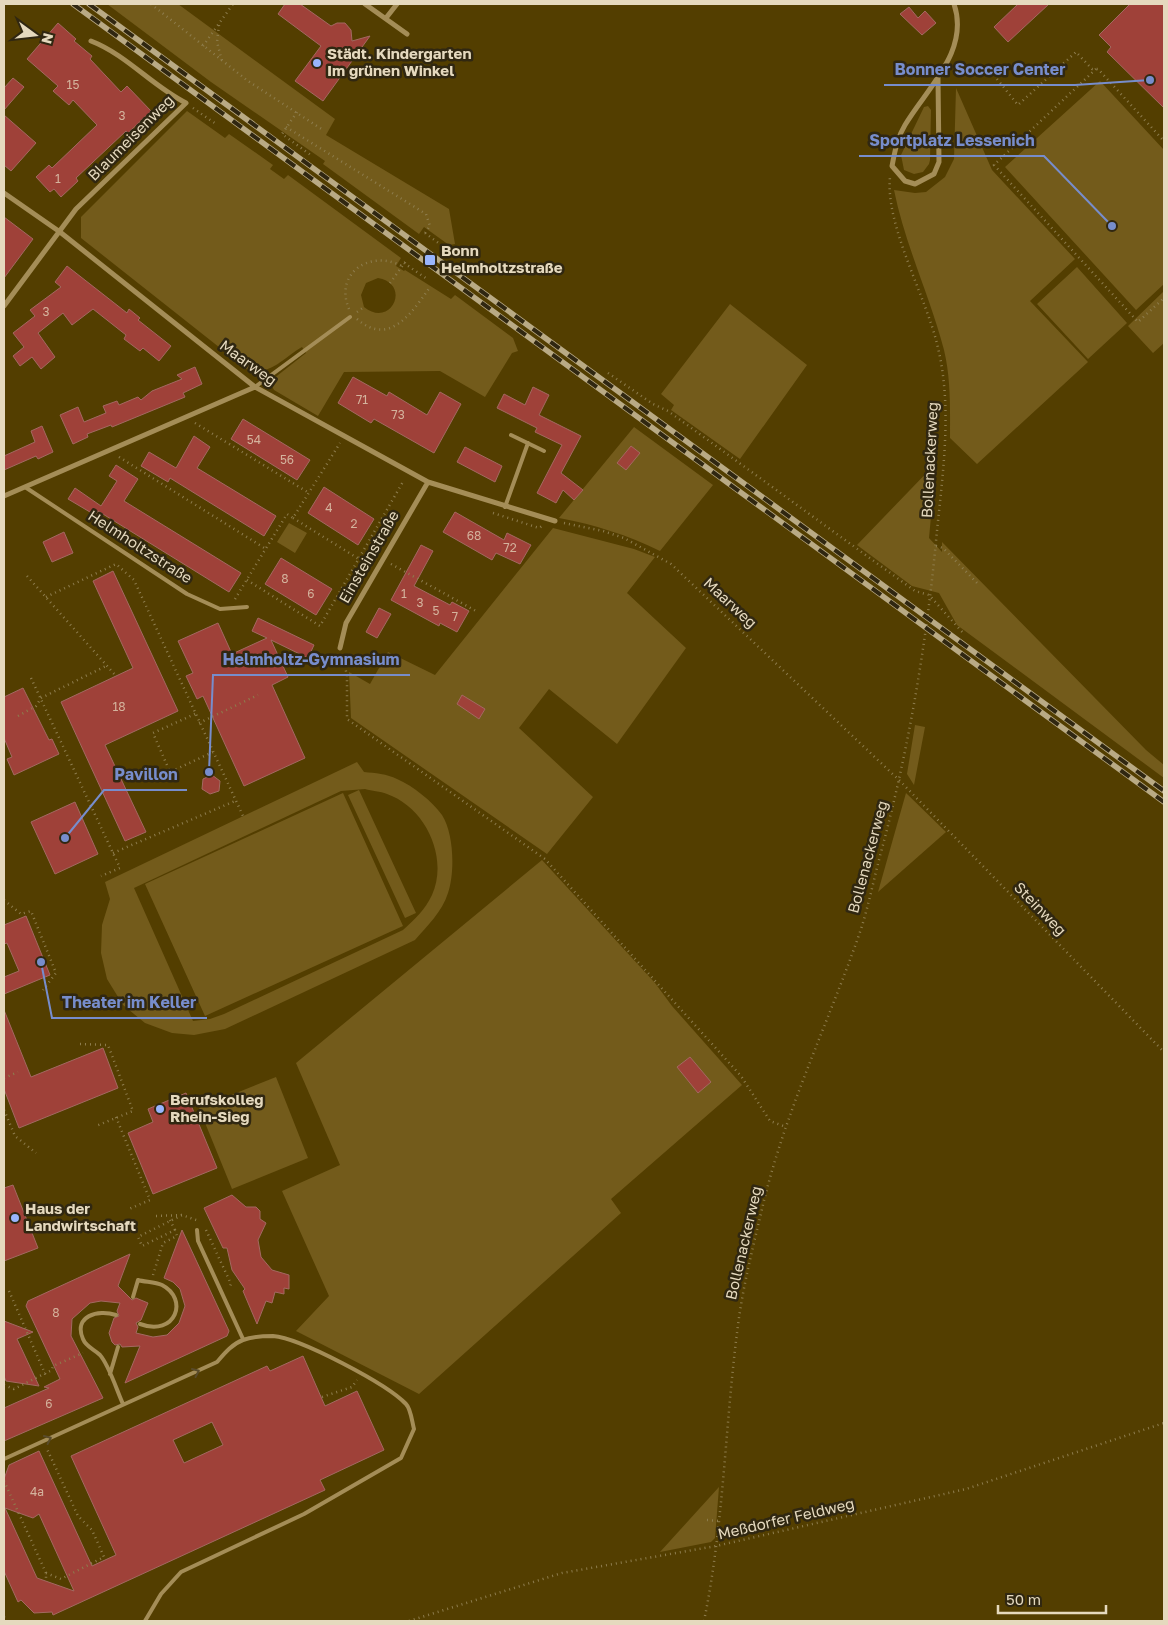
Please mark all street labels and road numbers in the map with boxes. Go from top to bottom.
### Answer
street label: Blaumeisenweg [84,91,177,184]
street label: Maarweg [217,336,281,389]
street label: Bollenackerweg [917,402,941,518]
street label: Helmholtzstraße [85,506,196,587]
street label: Einsteinstraße [334,507,402,606]
street label: Maarweg [700,573,761,631]
street label: Bollenackerweg [843,798,891,915]
street label: Steinweg [1011,878,1070,939]
street label: Bollenackerweg [721,1184,765,1301]
street label: Meßdorfer Feldweg [716,1494,856,1542]

